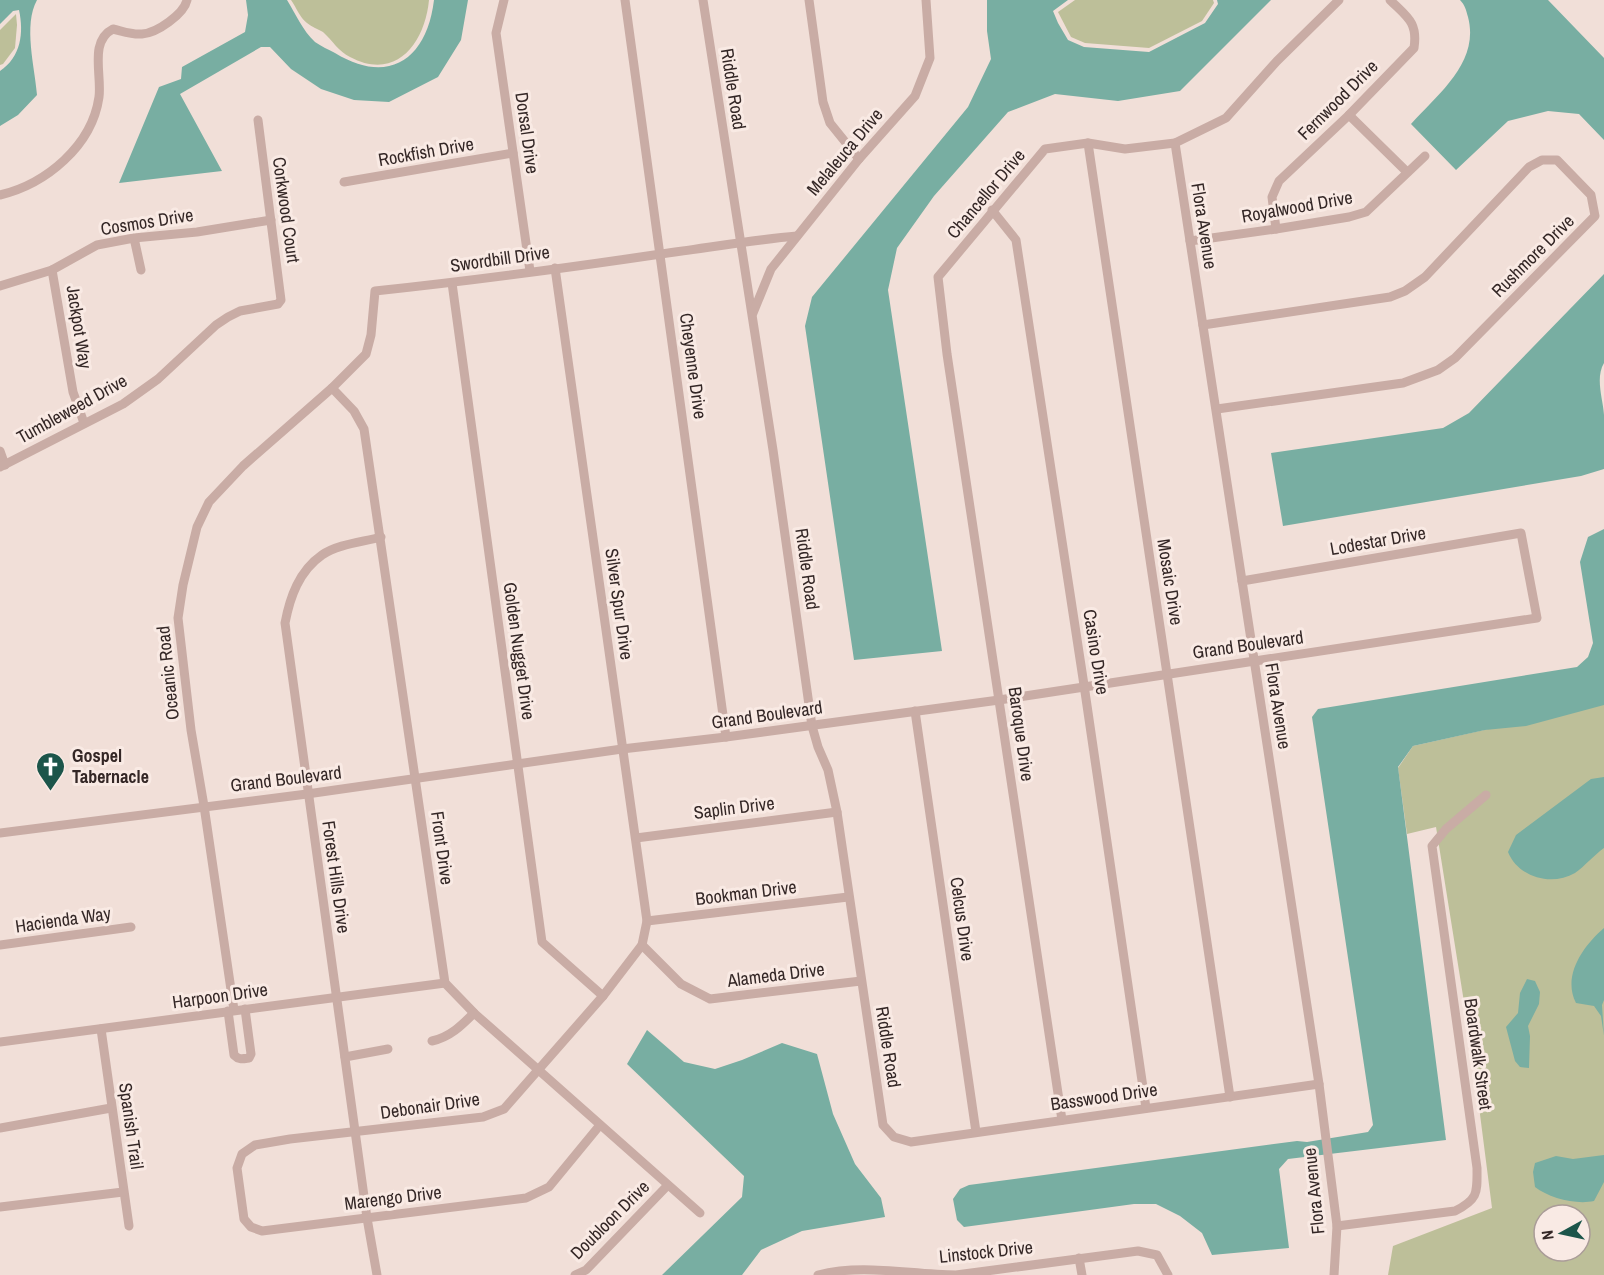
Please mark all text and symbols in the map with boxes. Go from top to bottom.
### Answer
street label: Riddle Road [715,46,752,131]
street label: Fernwood Drive [1292,54,1383,145]
street label: Dorsal Drive [509,91,546,175]
street label: Melaleuca Drive [801,103,888,201]
street label: Rockfish Drive [376,131,476,172]
street label: Chancellor Drive [941,144,1031,244]
street label: Corkwood Court [267,155,306,264]
street label: Flora Avenue [1185,181,1224,271]
street label: Royalwood Drive [1239,184,1354,229]
street label: Cosmos Drive [99,202,195,241]
street label: Rushmore Drive [1486,209,1579,302]
street label: Swordbill Drive [449,239,551,278]
street label: Jackpot Way [61,284,99,371]
street label: Cheyenne Drive [674,311,713,420]
street label: Tumbleweed Drive [12,368,131,449]
street label: Lodestar Drive [1328,520,1428,561]
street label: Riddle Road [789,527,826,611]
street label: Mosaic Drive [1151,537,1190,627]
street label: Silver Spur Drive [599,547,640,661]
street label: Golden Nugget Drive [497,581,542,721]
street label: Casino Drive [1077,607,1116,696]
street label: Grand Boulevard [1191,624,1305,665]
street label: Oceanic Road [150,625,185,721]
street label: Flora Avenue [1259,661,1298,751]
street label: Baroque Drive [1002,685,1040,783]
street label: Grand Boulevard [710,694,824,735]
place label: Gospel Tabernacle [72,743,149,789]
church icon: Gospel Tabernacle [35,750,67,792]
street label: Grand Boulevard [229,759,343,798]
street label: Saplin Drive [692,790,776,825]
street label: Front Drive [425,810,460,886]
street label: Forest Hills Drive [316,819,357,935]
street label: Bookman Drive [694,874,798,911]
street label: Celcus Drive [944,875,981,963]
street label: Hacienda Way [14,900,113,939]
street label: Alameda Drive [725,956,826,993]
street label: Harpoon Drive [171,976,269,1015]
street label: Boardwalk Street [1458,997,1499,1111]
street label: Riddle Road [870,1004,907,1089]
street label: Basswood Drive [1049,1077,1159,1116]
street label: Spanish Trail [113,1081,150,1171]
street label: Debonair Drive [379,1086,481,1125]
street label: Flora Avenue [1297,1147,1330,1235]
street label: Doubloon Drive [565,1175,655,1265]
street label: Marengo Drive [343,1179,443,1216]
north arrow [1532,1203,1592,1263]
text: N [1536,1229,1559,1241]
street label: Linstock Drive [938,1234,1034,1269]

